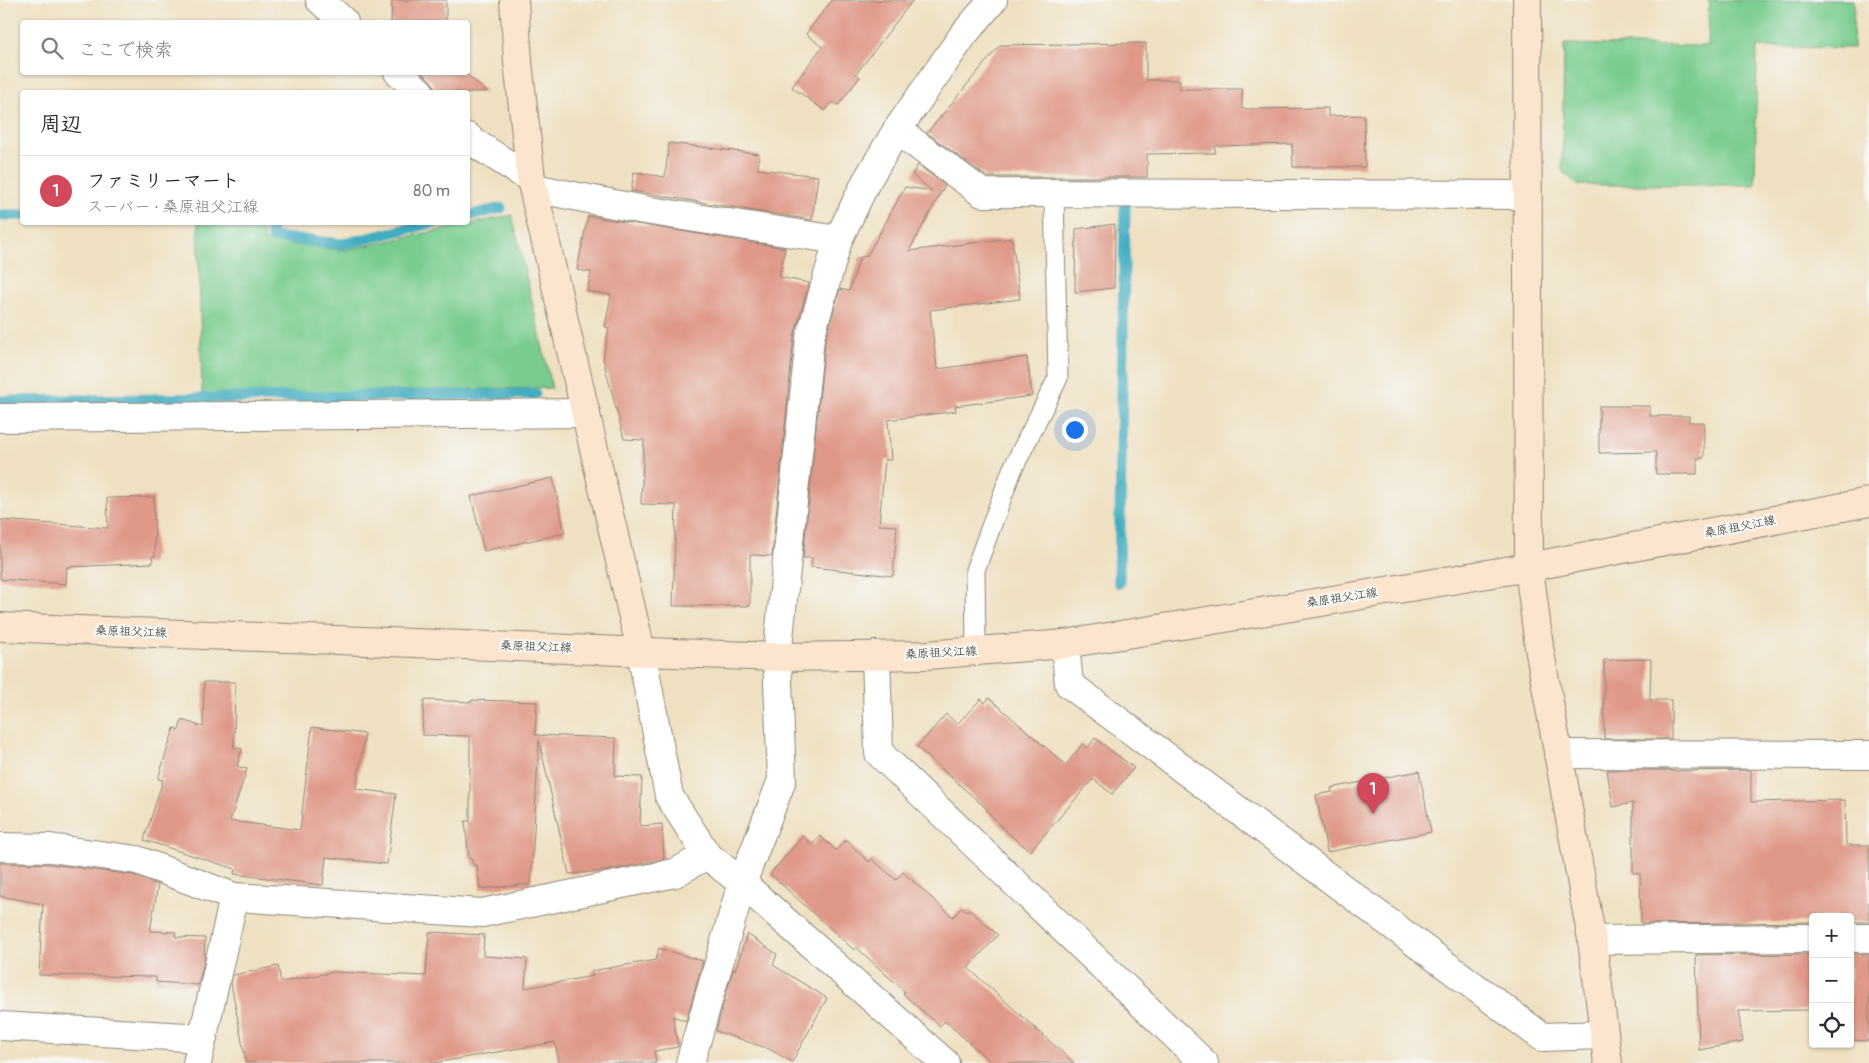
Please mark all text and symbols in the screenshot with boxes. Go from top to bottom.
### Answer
search box [20,20,470,75]
icon: search [38,34,66,62]
text: ここで検索 [78,38,173,62]
text: 周辺 [40,111,82,138]
text: ファミリーマート [87,169,240,193]
text: 1 [53,181,59,201]
text: 80 m [413,181,450,201]
text: スーパー · 桑原祖父江線 [87,197,258,217]
your location [1062,417,1088,443]
street label: 桑原祖父江線 [1703,513,1777,541]
street label: 桑原祖父江線 [1305,585,1379,611]
street label: 桑原祖父江線 [95,623,167,641]
street label: 桑原祖父江線 [500,638,572,656]
street label: 桑原祖父江線 [905,644,977,662]
pin: 1 [1357,773,1389,814]
map controls [1809,913,1854,1048]
button: + [1809,913,1854,958]
button: − [1809,958,1854,1003]
button: locate [1809,1003,1854,1048]

